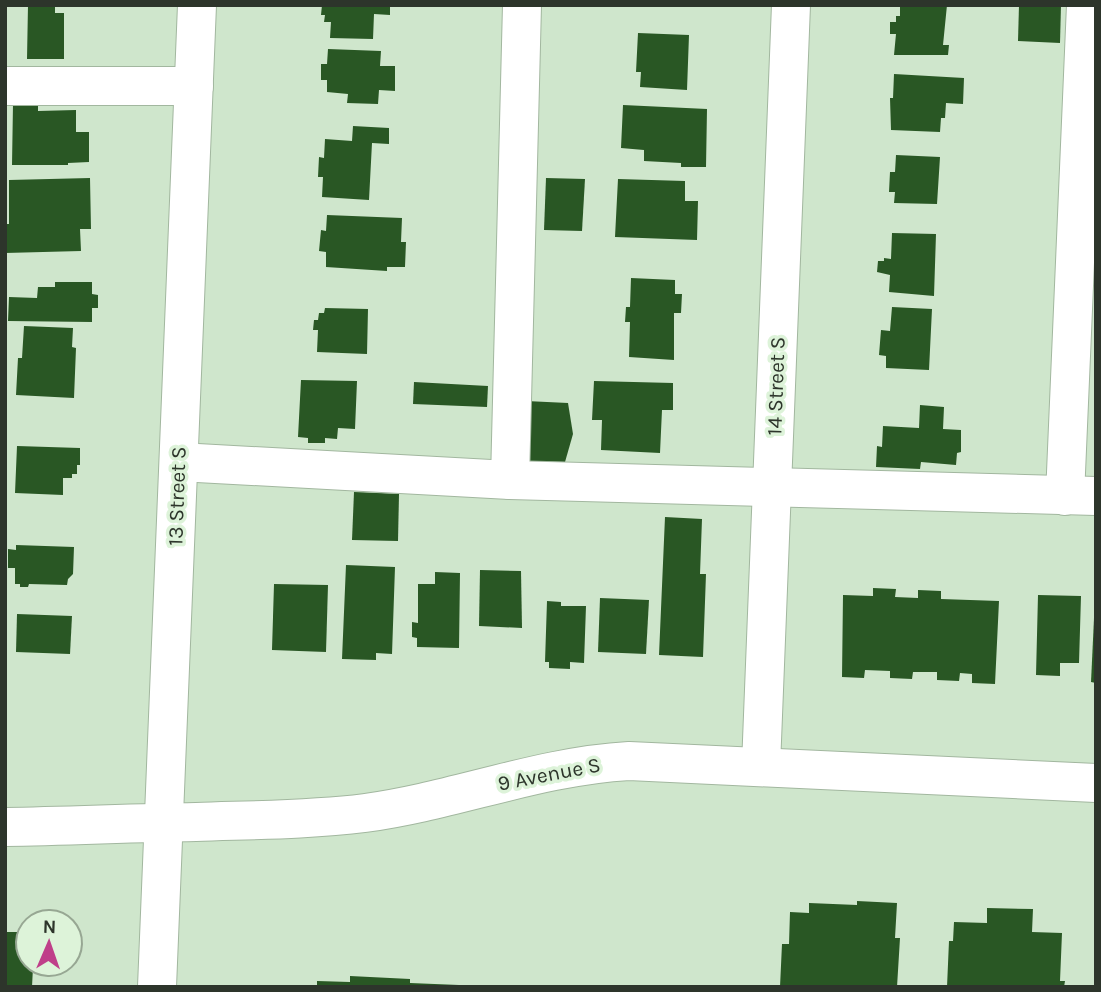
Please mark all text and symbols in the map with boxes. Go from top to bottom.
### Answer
street label: 14 Street S [762,336,790,436]
street label: 13 Street S [163,446,191,546]
street label: 9 Avenue S [496,752,602,796]
north arrow [14,908,84,978]
text: N [42,916,57,938]

